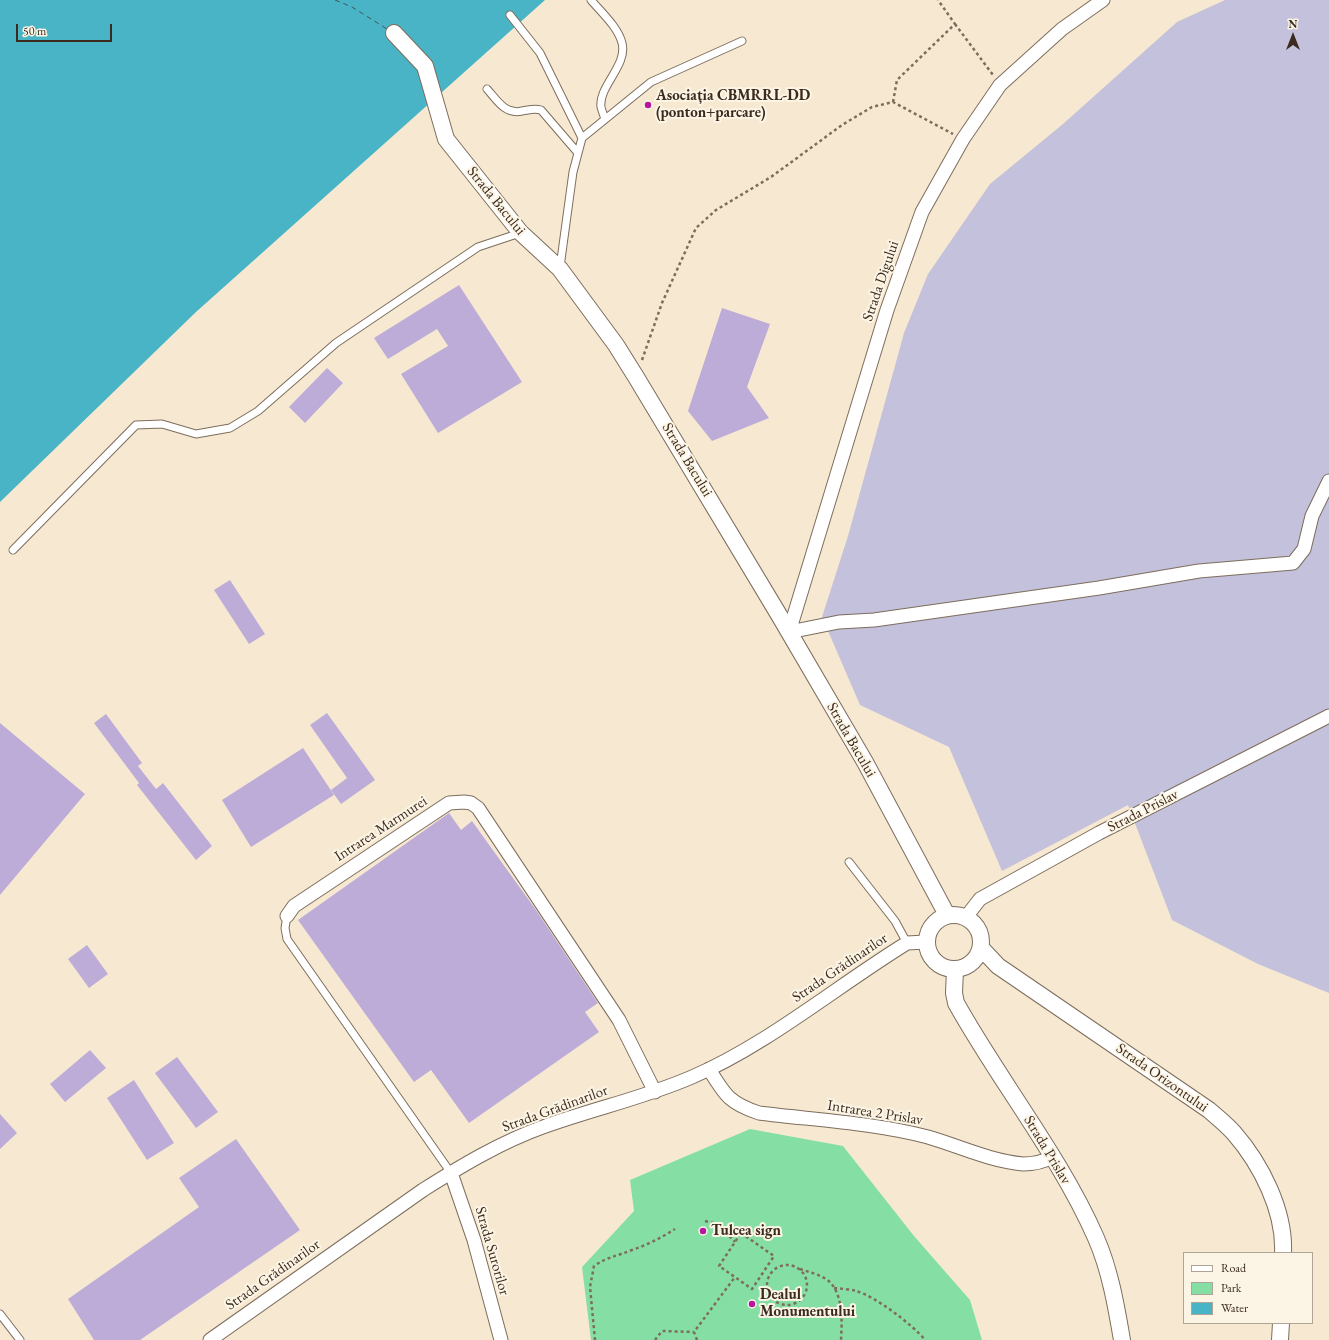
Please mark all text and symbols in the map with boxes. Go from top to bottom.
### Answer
scale bar [18,16,114,42]
north arrow [1273,16,1313,56]
text: N [1289,17,1297,31]
text: 50 m [23,23,46,39]
place label: Asociația CBMRRL-DD (ponton+parcare) [656,87,810,122]
marker: Asociația CBMRRL-DD (ponton+parcare) [643,100,653,110]
street label: Strada Bacului [463,163,529,239]
street label: Strada Digului [859,238,903,324]
street label: Strada Bacului [658,420,716,500]
street label: Strada Bacului [822,699,880,781]
street label: Strada Prislav [1105,786,1181,836]
street label: Intrarea Marmurei [331,792,431,866]
street label: Strada Grădinarilor [789,929,891,1007]
street label: Strada Orizontului [1113,1040,1211,1116]
street label: Strada Grădinarilor [500,1082,610,1136]
street label: Intrarea 2 Prislav [826,1097,924,1129]
street label: Strada Prislav [1019,1112,1075,1188]
street label: Strada Surorilor [471,1205,513,1297]
place label: Tulcea sign [711,1222,781,1240]
marker: Tulcea sign [698,1226,708,1236]
street label: Strada Grădinarilor [222,1236,324,1314]
legend [1183,1252,1313,1324]
text: Road [1221,1260,1246,1276]
text: Park [1221,1280,1241,1296]
place label: Dealul Monumentului [760,1286,855,1321]
marker: Dealul Monumentului [747,1299,757,1309]
text: Water [1221,1300,1248,1316]

